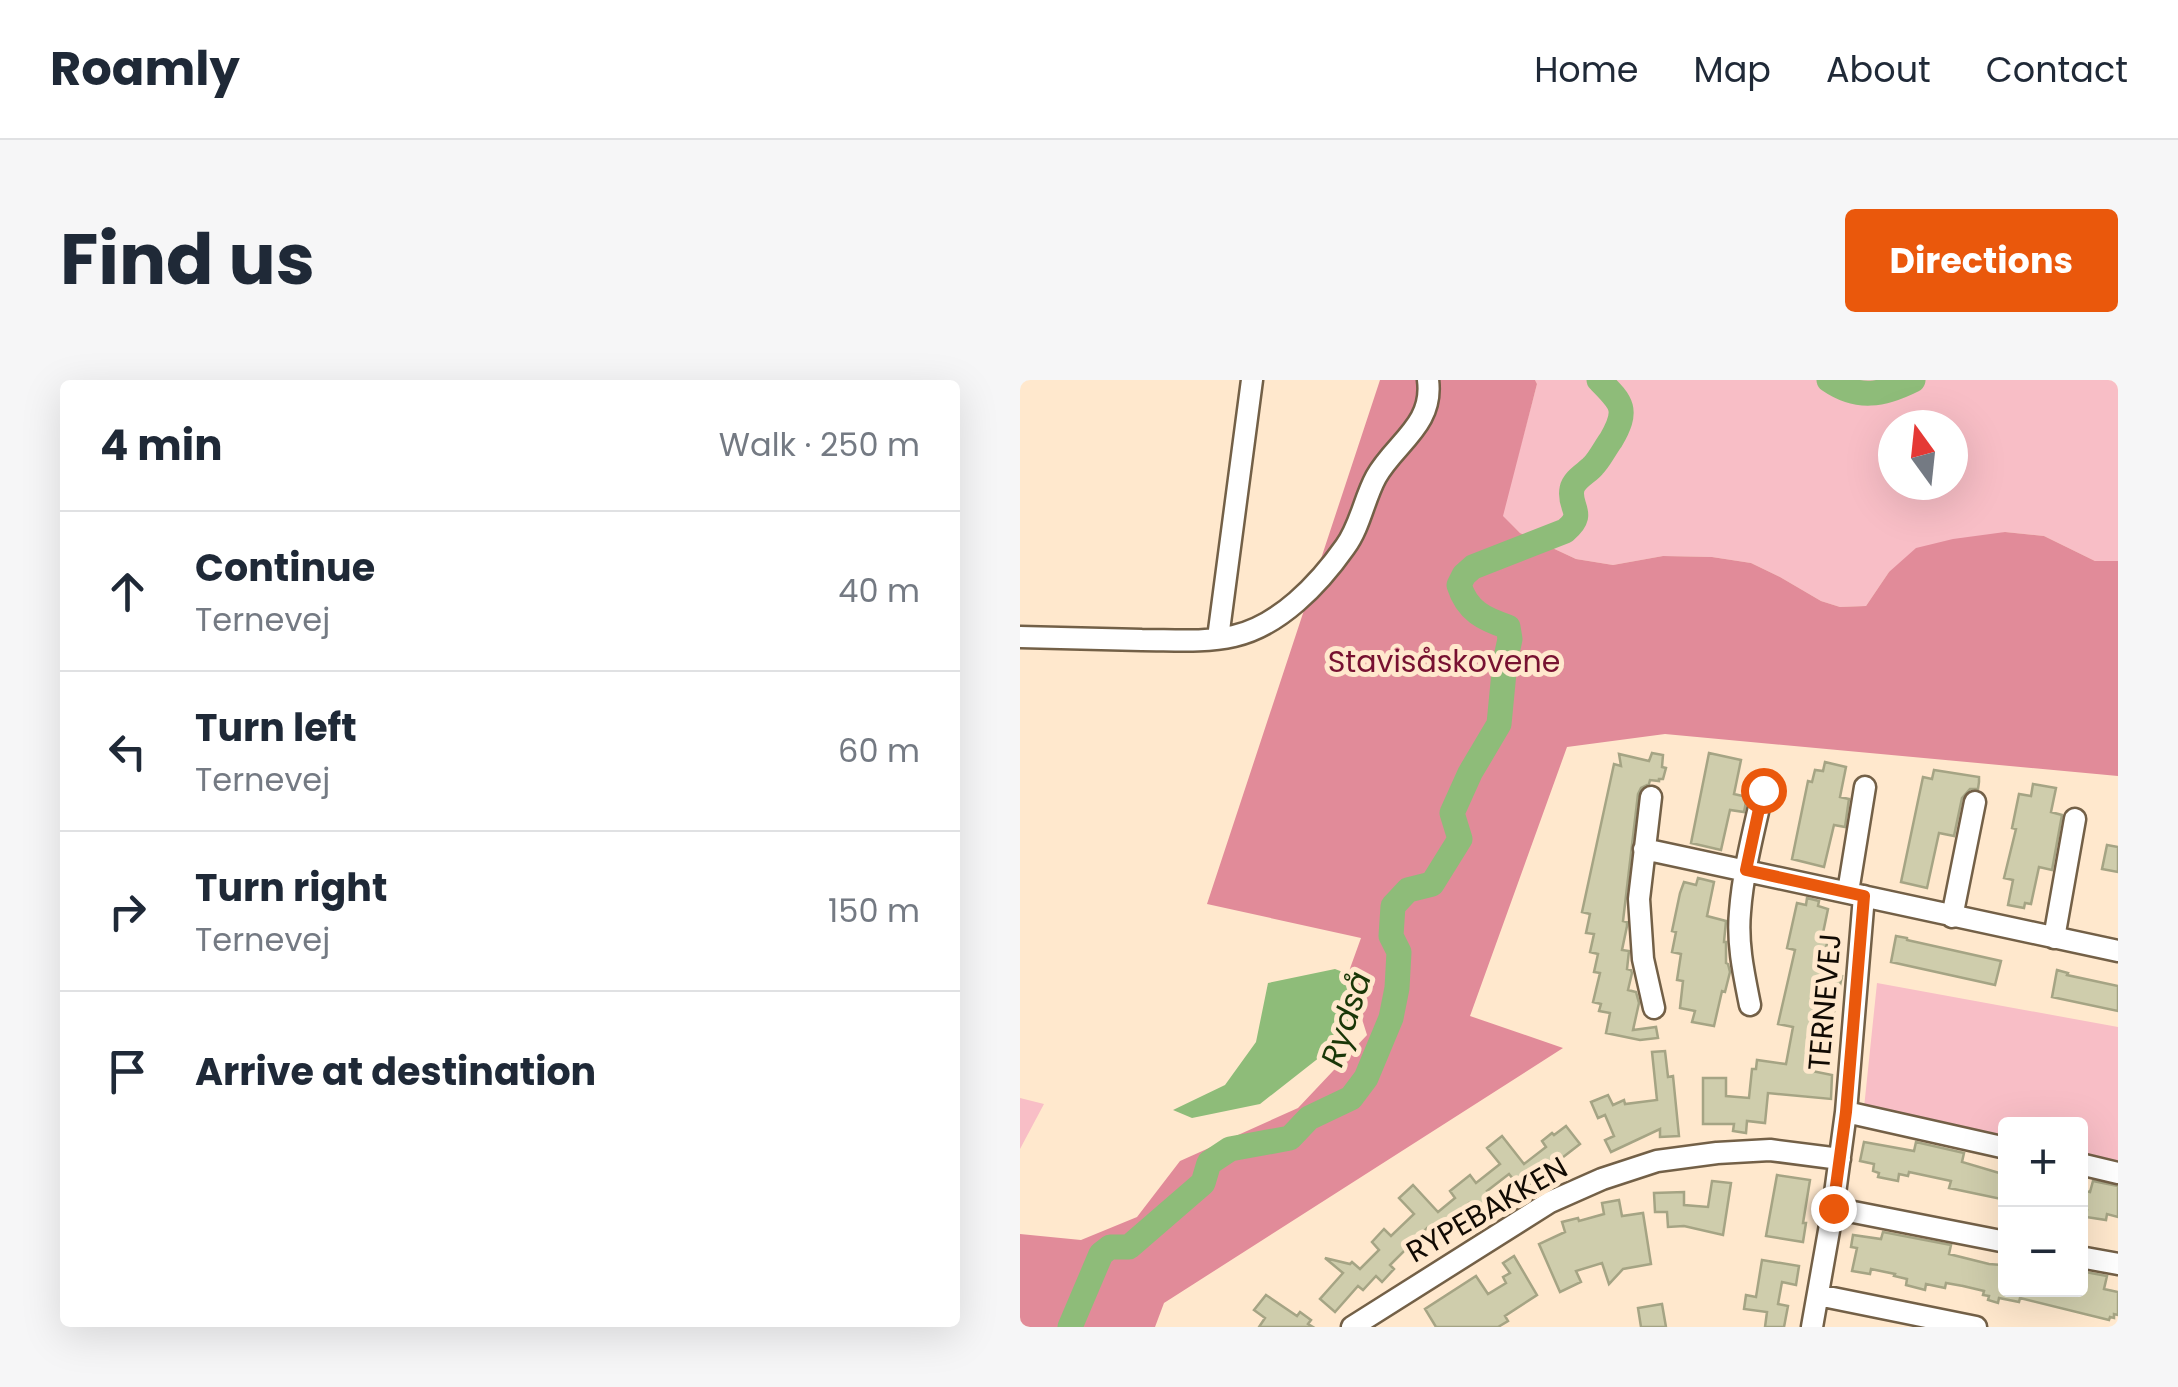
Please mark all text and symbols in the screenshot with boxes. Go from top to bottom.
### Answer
text: Roamly [50,35,240,102]
text: Home [1534,45,1639,94]
text: Map [1694,45,1771,94]
text: About [1826,45,1931,94]
text: Contact [1986,45,2128,94]
button: Directions [1845,209,2118,312]
text: Find us [60,210,315,309]
north arrow [1878,410,1968,500]
text: 4 min [100,416,223,475]
text: Walk · 250 m [719,422,920,467]
text: Continue [195,541,375,594]
icon: ahead [100,564,155,619]
text: 40 m [838,568,920,613]
text: Ternevej [195,597,330,642]
park label: Stavisåskovene [1328,640,1560,683]
text: Turn left [195,701,357,754]
icon: left [100,724,155,779]
text: 60 m [838,728,920,773]
text: Ternevej [195,757,330,802]
route start [1741,768,1787,814]
text: Turn right [195,861,387,914]
icon: right [100,884,155,939]
text: 150 m [828,888,920,933]
text: Ternevej [195,917,330,962]
street label: TERNEVEJ [1797,931,1852,1073]
water label: Rydså [1309,966,1382,1072]
icon: arrive [100,1044,155,1099]
text: Arrive at destination [195,1045,596,1098]
map controls [1998,1117,2088,1297]
button: + [1998,1117,2088,1207]
street label: RYPEBAKKEN [1398,1146,1575,1273]
route end [1811,1186,1857,1232]
button: − [1998,1207,2088,1297]

